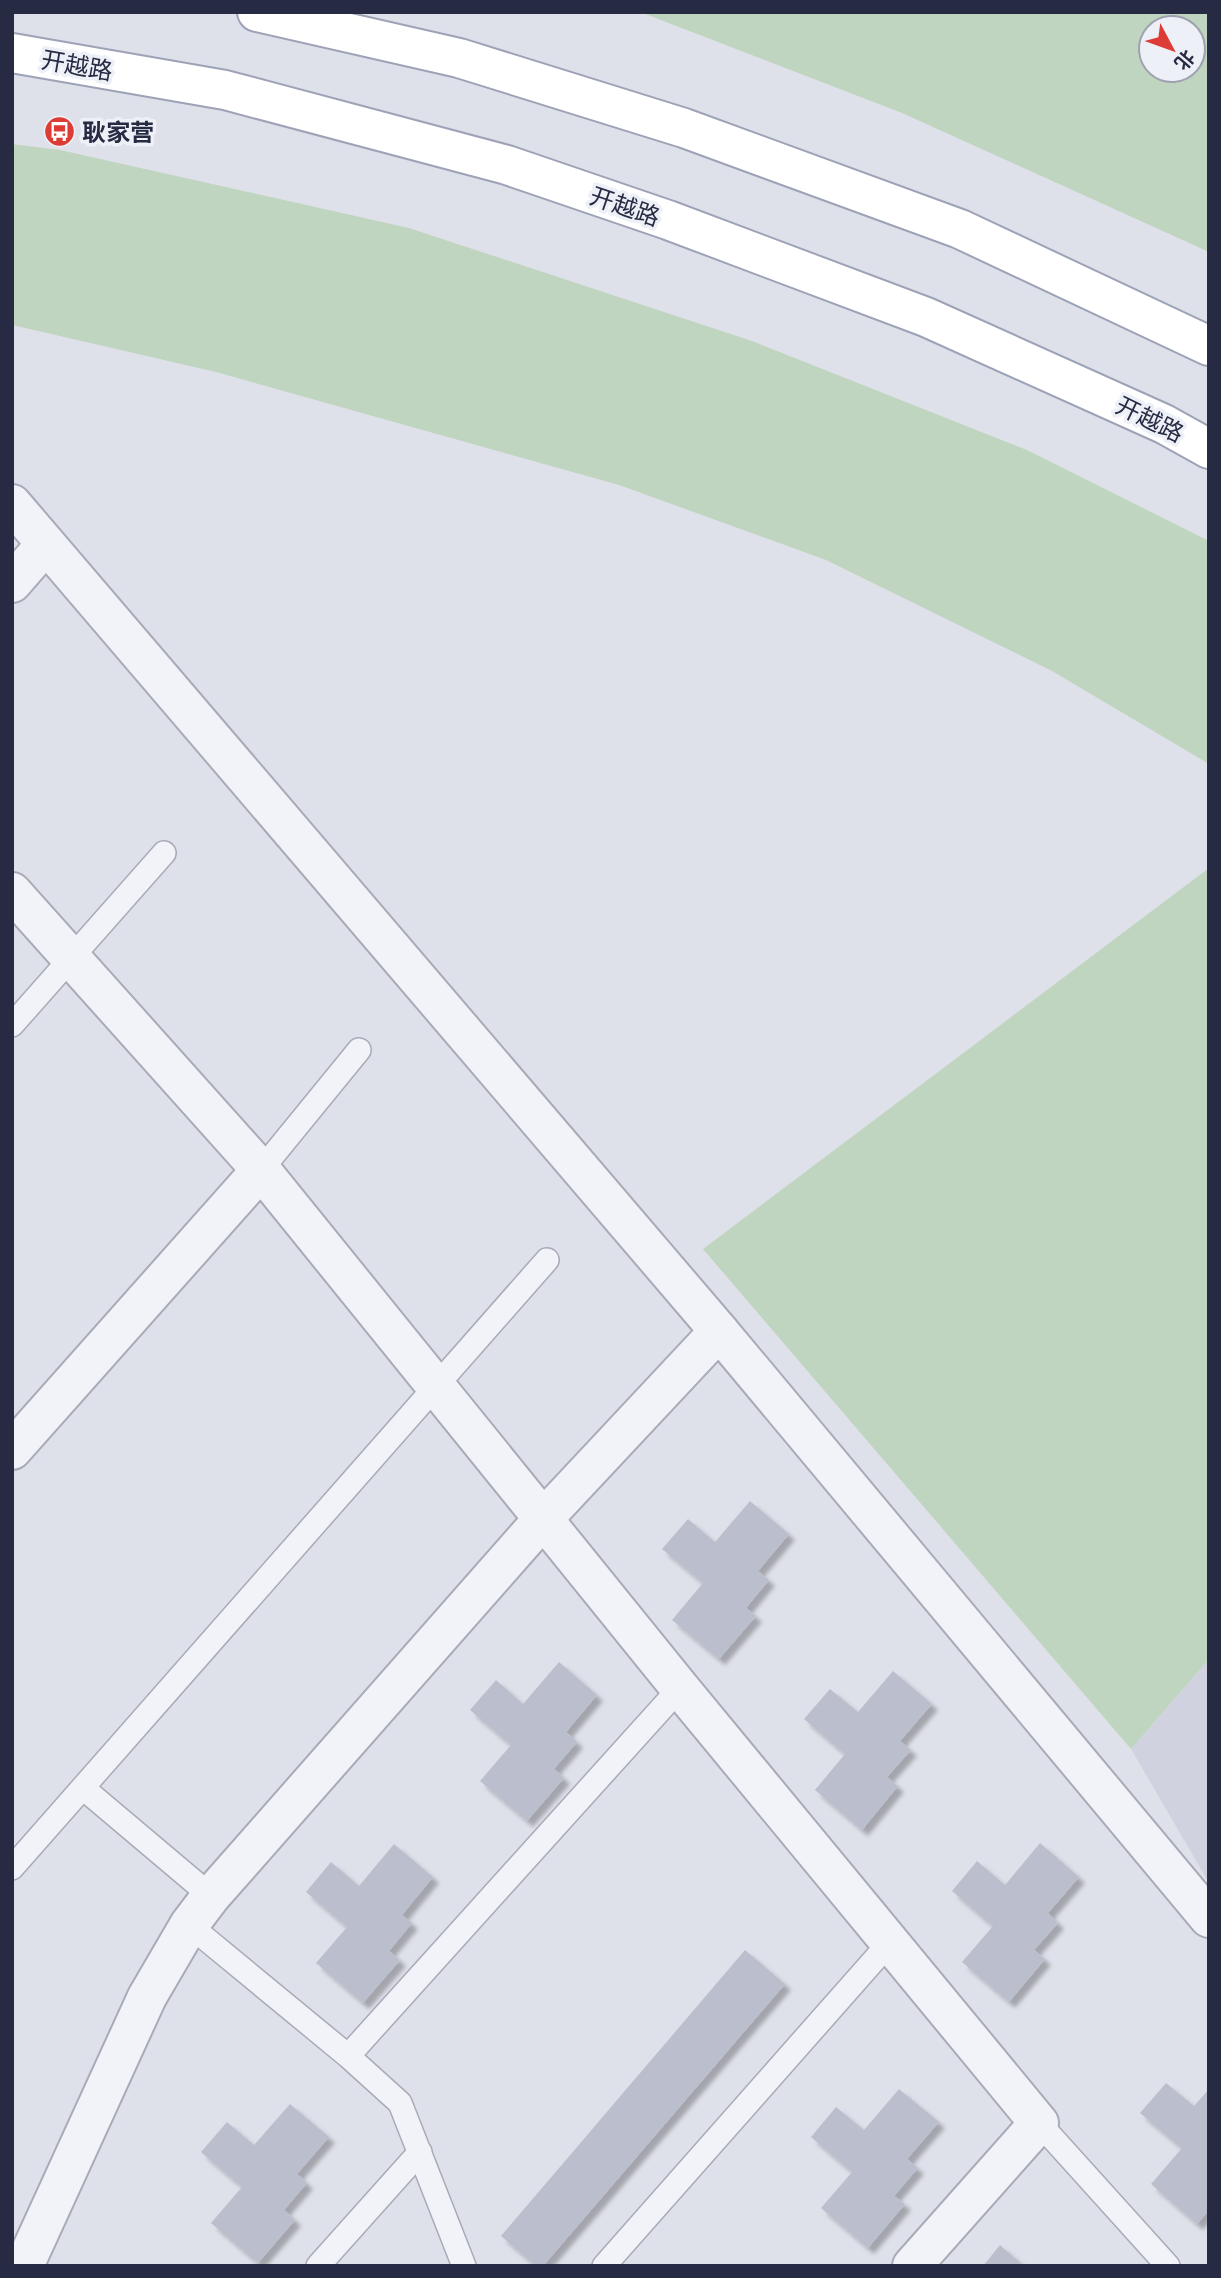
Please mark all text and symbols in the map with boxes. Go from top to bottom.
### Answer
north arrow [1137,14,1207,84]
street label: 开越路 [39,43,115,87]
text: 北 [1169,44,1201,76]
bus stop icon: 耿家营 [42,115,76,149]
place label: 耿家营 [82,116,154,148]
street label: 开越路 [586,179,664,233]
street label: 开越路 [1111,389,1189,449]

